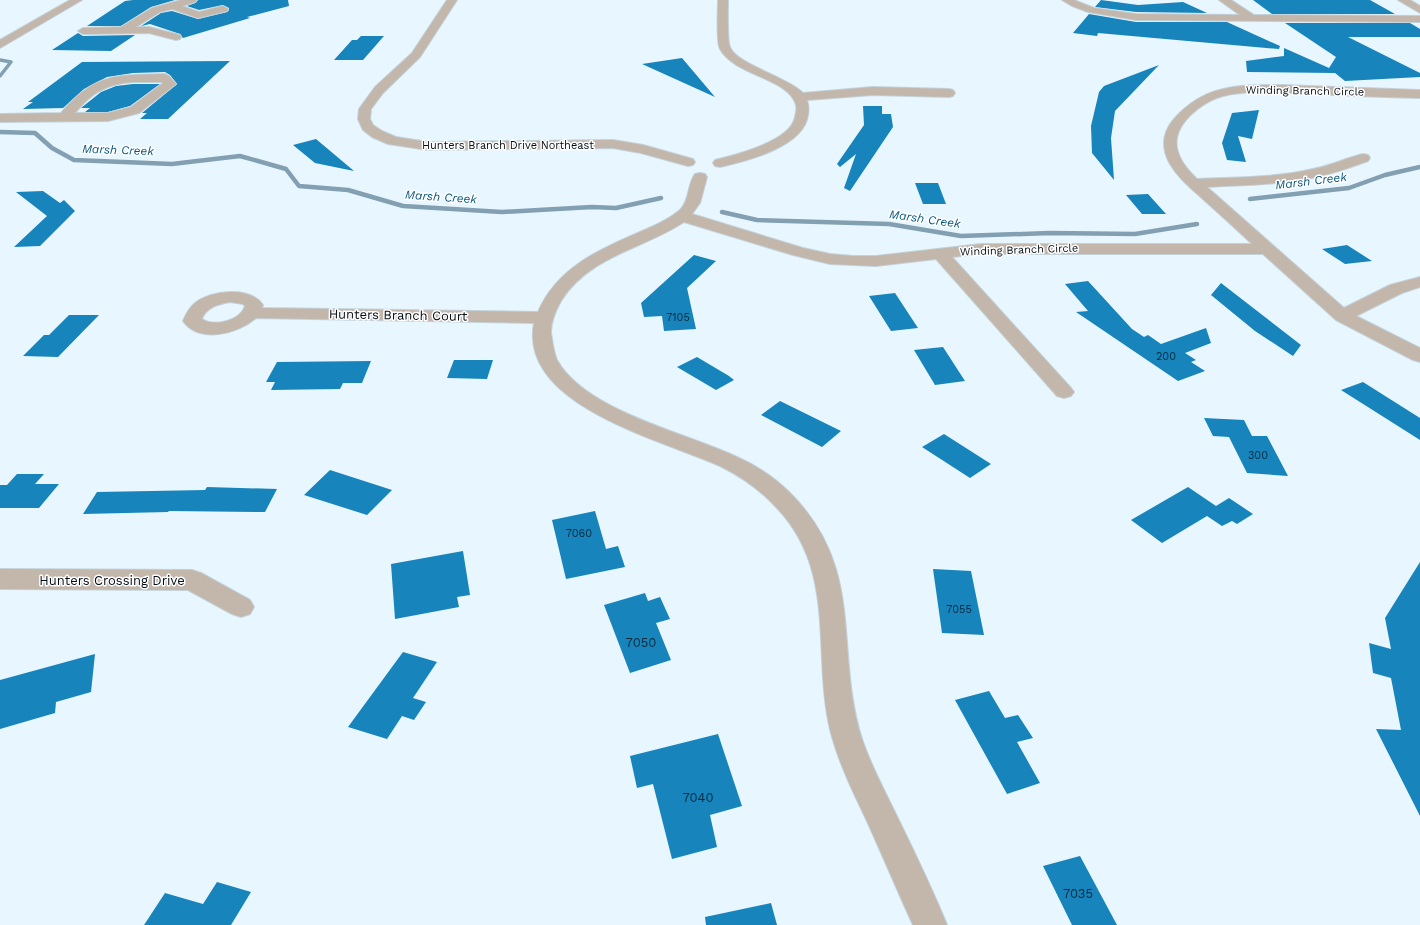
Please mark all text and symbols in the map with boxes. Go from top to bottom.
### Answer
street label: Winding Branch Circle [1246,83,1364,99]
street label: Hunters Branch Drive Northeast [422,139,594,152]
water label: Marsh Creek [82,142,155,158]
water label: Marsh Creek [1274,170,1348,192]
water label: Marsh Creek [405,188,478,207]
water label: Marsh Creek [888,207,962,231]
street label: Winding Branch Circle [960,241,1078,259]
street label: Hunters Branch Court [329,306,468,324]
house number: 7105 [666,311,690,324]
house number: 200 [1156,350,1176,363]
house number: 300 [1248,449,1268,462]
house number: 7060 [566,527,592,540]
street label: Hunters Crossing Drive [39,573,185,588]
house number: 7055 [946,603,972,616]
house number: 7050 [626,635,656,650]
house number: 7040 [682,790,714,805]
house number: 7035 [1063,886,1093,901]

